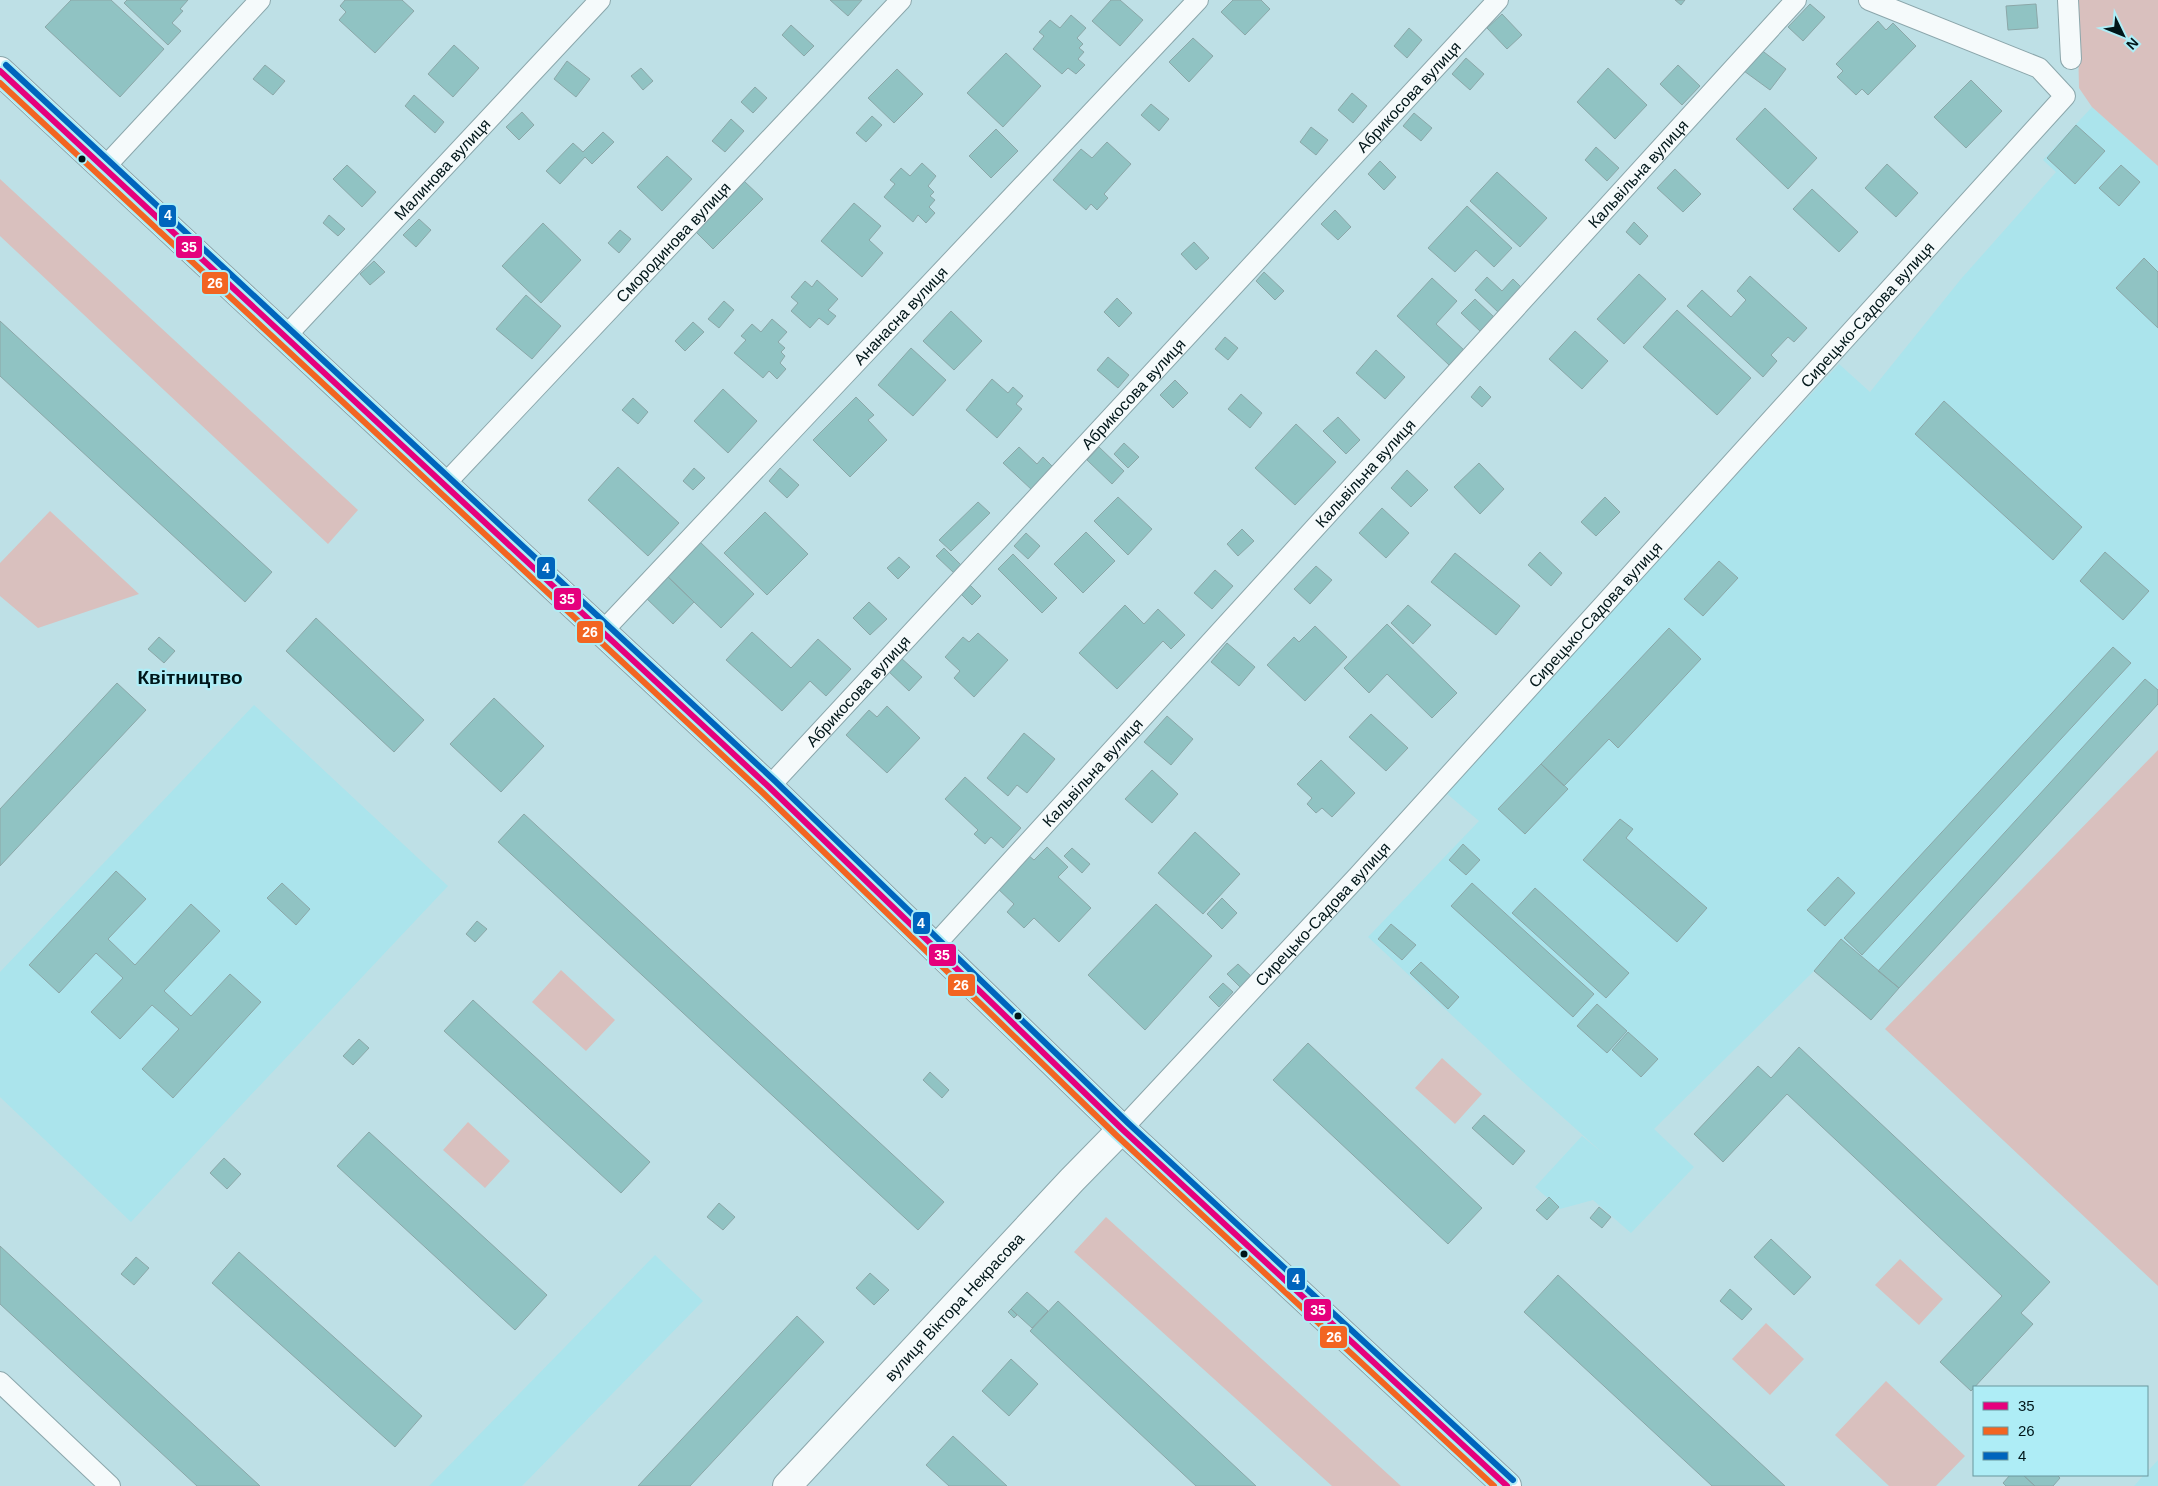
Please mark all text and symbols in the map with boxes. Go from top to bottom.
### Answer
north arrow [2098,10,2148,60]
text: N [2123,35,2142,53]
street label: Абрикосова вулиця [1353,38,1464,156]
street label: Малинова вулиця [391,115,494,223]
street label: Кальвільна вулиця [1585,117,1692,231]
unlabelled marker [77,154,87,164]
street label: Смородинова вулиця [613,179,734,306]
line badge: 4 [158,204,177,228]
text: 4 [164,207,172,223]
line badge: 35 [175,235,203,259]
text: 35 [181,239,197,255]
street label: Сирецько-Садова вулиця [1797,239,1937,391]
street label: Ананасна вулиця [851,263,951,368]
line badge: 26 [201,271,229,295]
text: 26 [207,275,223,291]
street label: Абрикосова вулиця [1078,335,1189,453]
street label: Кальвільна вулиця [1312,416,1419,531]
street label: Сирецько-Садова вулиця [1525,539,1665,691]
line badge: 4 [536,556,556,580]
text: 4 [542,560,550,576]
line badge: 35 [553,587,582,611]
text: 35 [559,591,575,607]
line badge: 26 [576,620,604,644]
text: 26 [582,624,598,640]
street label: Абрикосова вулиця [803,632,914,750]
district label: Квітництво [137,667,243,688]
street label: Кальвільна вулиця [1039,715,1146,830]
street label: Сирецько-Садова вулиця [1252,839,1393,990]
line badge: 4 [912,911,931,935]
text: 4 [917,915,925,931]
line badge: 35 [928,943,957,967]
text: 35 [934,947,950,963]
line badge: 26 [947,973,976,997]
text: 26 [953,977,969,993]
unlabelled marker [1013,1011,1023,1021]
street label: вулиця Віктора Некрасова [881,1230,1027,1384]
unlabelled marker [1239,1249,1249,1259]
line badge: 4 [1286,1267,1306,1291]
text: 4 [1292,1271,1300,1287]
line badge: 35 [1303,1298,1332,1322]
text: 35 [1310,1302,1326,1318]
line badge: 26 [1319,1325,1348,1349]
text: 26 [1326,1329,1342,1345]
legend [1973,1386,2148,1476]
text: 35 [2018,1397,2035,1414]
text: 26 [2018,1422,2035,1439]
text: 4 [2018,1447,2026,1464]

